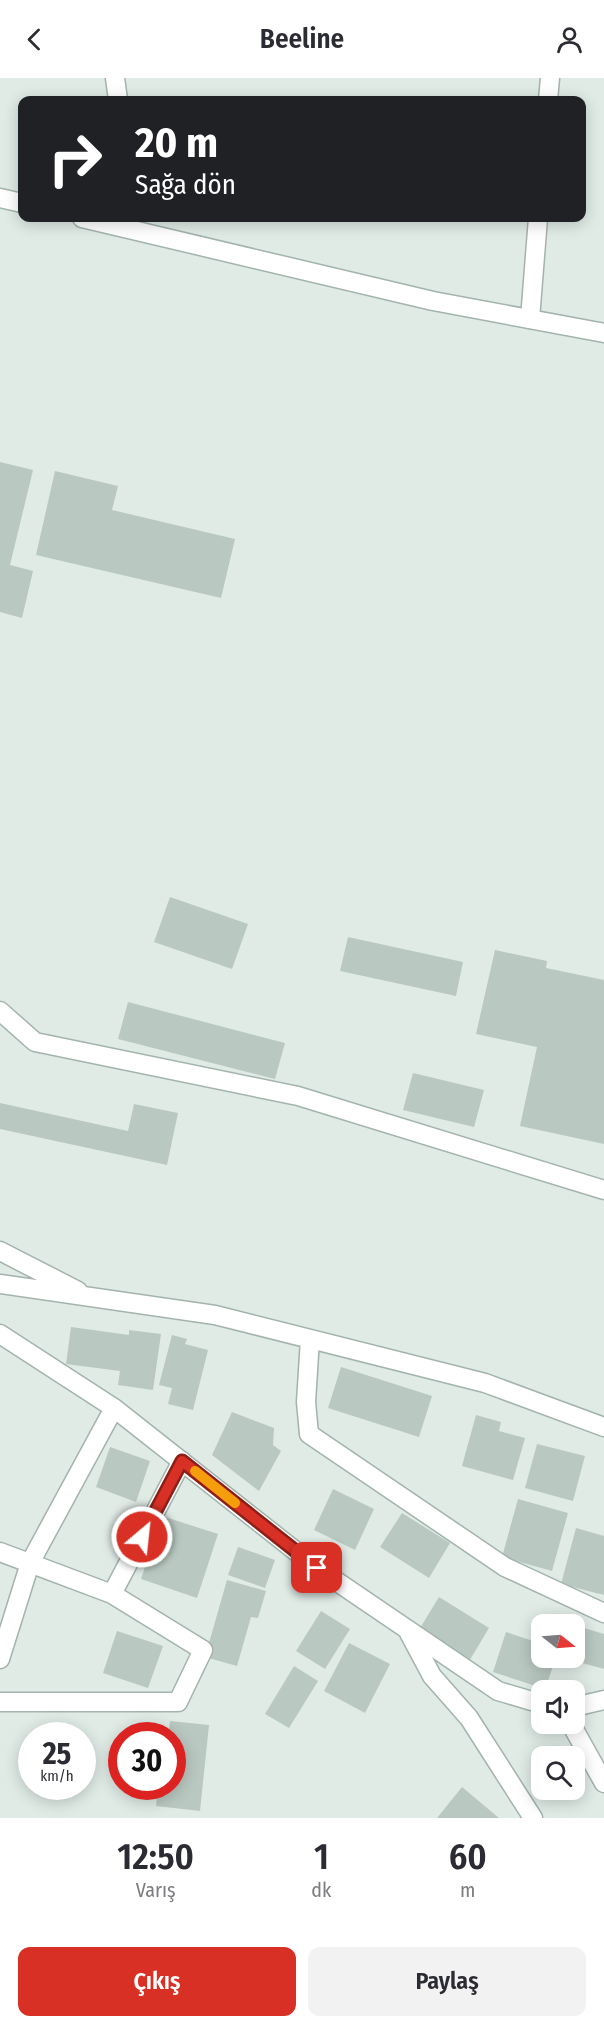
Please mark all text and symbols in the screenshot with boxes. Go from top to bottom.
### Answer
icon: back [18,23,51,56]
text: Beeline [260,23,344,55]
icon: person [553,23,586,56]
text: 20 m [135,118,218,168]
icon: right [36,120,114,198]
text: Sağa dön [135,169,236,201]
position arrow [110,1505,174,1569]
pin [291,1542,342,1593]
icon: arrive [300,1551,333,1584]
north arrow [531,1614,585,1668]
map controls [531,1614,585,1800]
button: sound [531,1680,585,1734]
speed limit sign: 30 [108,1722,186,1800]
text: 25 [43,1736,71,1772]
button: search [531,1746,585,1800]
text: km/h [40,1767,74,1785]
text: 12:50 [117,1835,194,1879]
text: 1 [314,1835,329,1879]
text: 60 [449,1835,487,1879]
text: Varış [136,1878,176,1902]
text: dk [311,1878,331,1902]
text: m [460,1878,475,1902]
button: Çıkış [18,1947,296,2016]
button: Paylaş [308,1947,586,2016]

